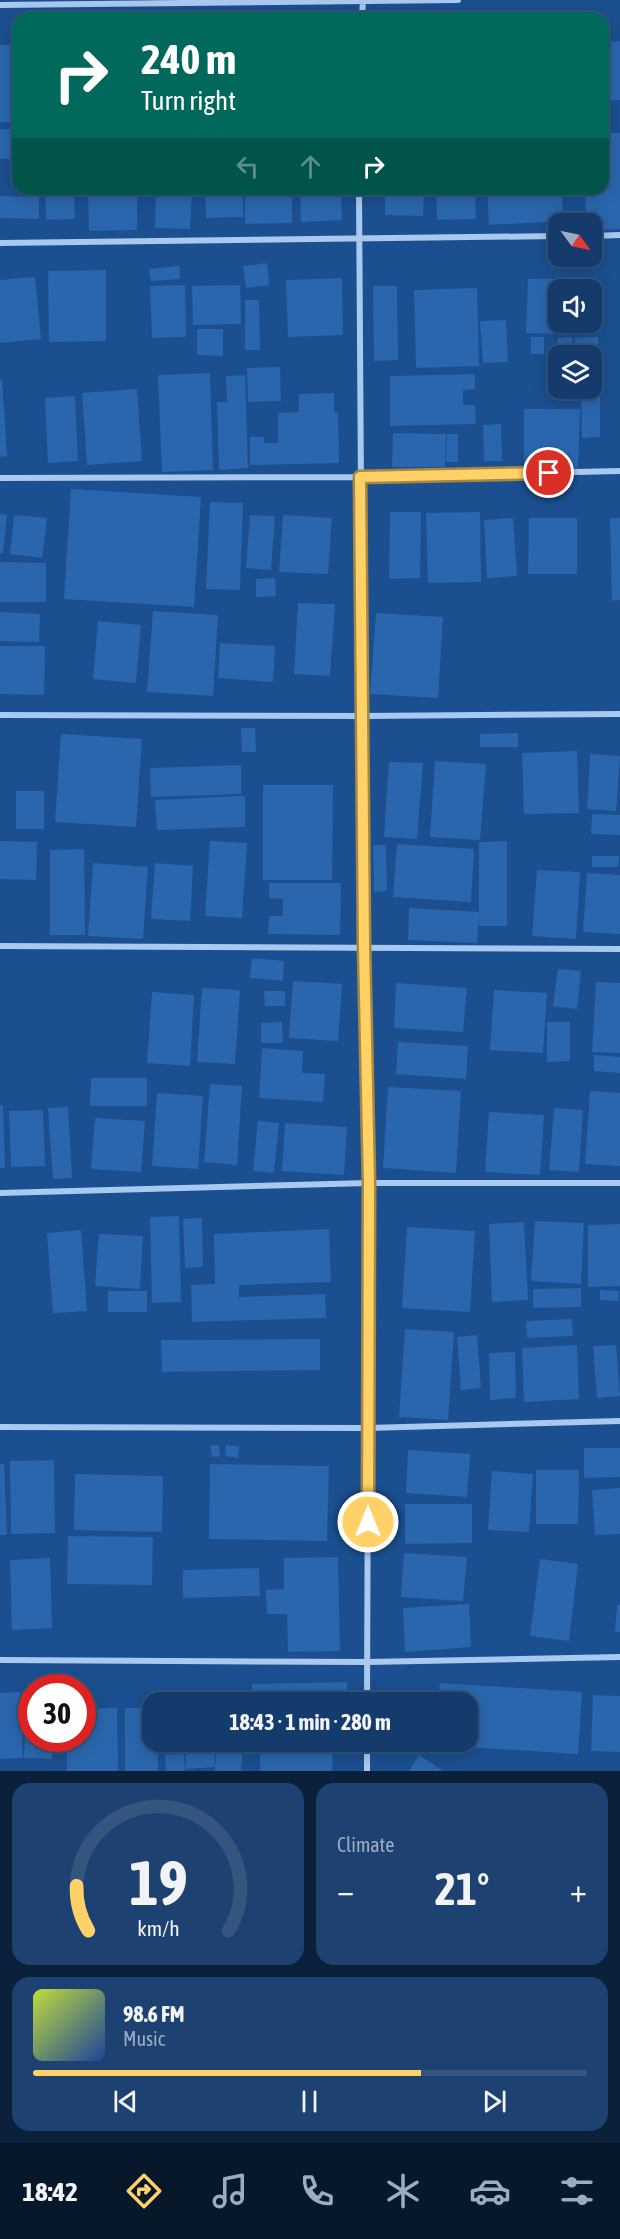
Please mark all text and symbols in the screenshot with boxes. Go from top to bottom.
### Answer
text: 240 m [141,35,236,83]
icon: right [42,36,120,114]
text: Turn right [141,85,236,116]
icon: left [231,150,264,183]
icon: ahead [294,150,327,183]
icon: right [357,150,390,183]
north arrow [548,213,602,267]
map controls [548,213,602,399]
button: sound [548,279,602,333]
button: layers [548,345,602,399]
pin [523,447,574,498]
icon: arrive [532,456,565,489]
position arrow [336,1490,400,1554]
speed limit sign: 30 [18,1674,96,1752]
text: 18:43 · 1 min · 280 m [229,1709,391,1735]
text: Climate [337,1833,394,1856]
text: 19 [129,1847,187,1918]
text: 21° [435,1863,489,1915]
text: − [337,1871,354,1909]
text: + [570,1871,587,1909]
text: km/h [137,1916,179,1941]
text: 98.6 FM [123,2001,185,2027]
text: Music [123,2027,165,2050]
icon: previous [109,2085,142,2118]
icon: pause [293,2085,326,2118]
icon: next [478,2085,511,2118]
icon: directions [123,2170,165,2212]
icon: music [209,2170,251,2212]
icon: phone [296,2170,338,2212]
icon: climate [382,2170,424,2212]
icon: car [469,2170,511,2212]
icon: filters [556,2170,598,2212]
text: 18:42 [22,2176,78,2207]

